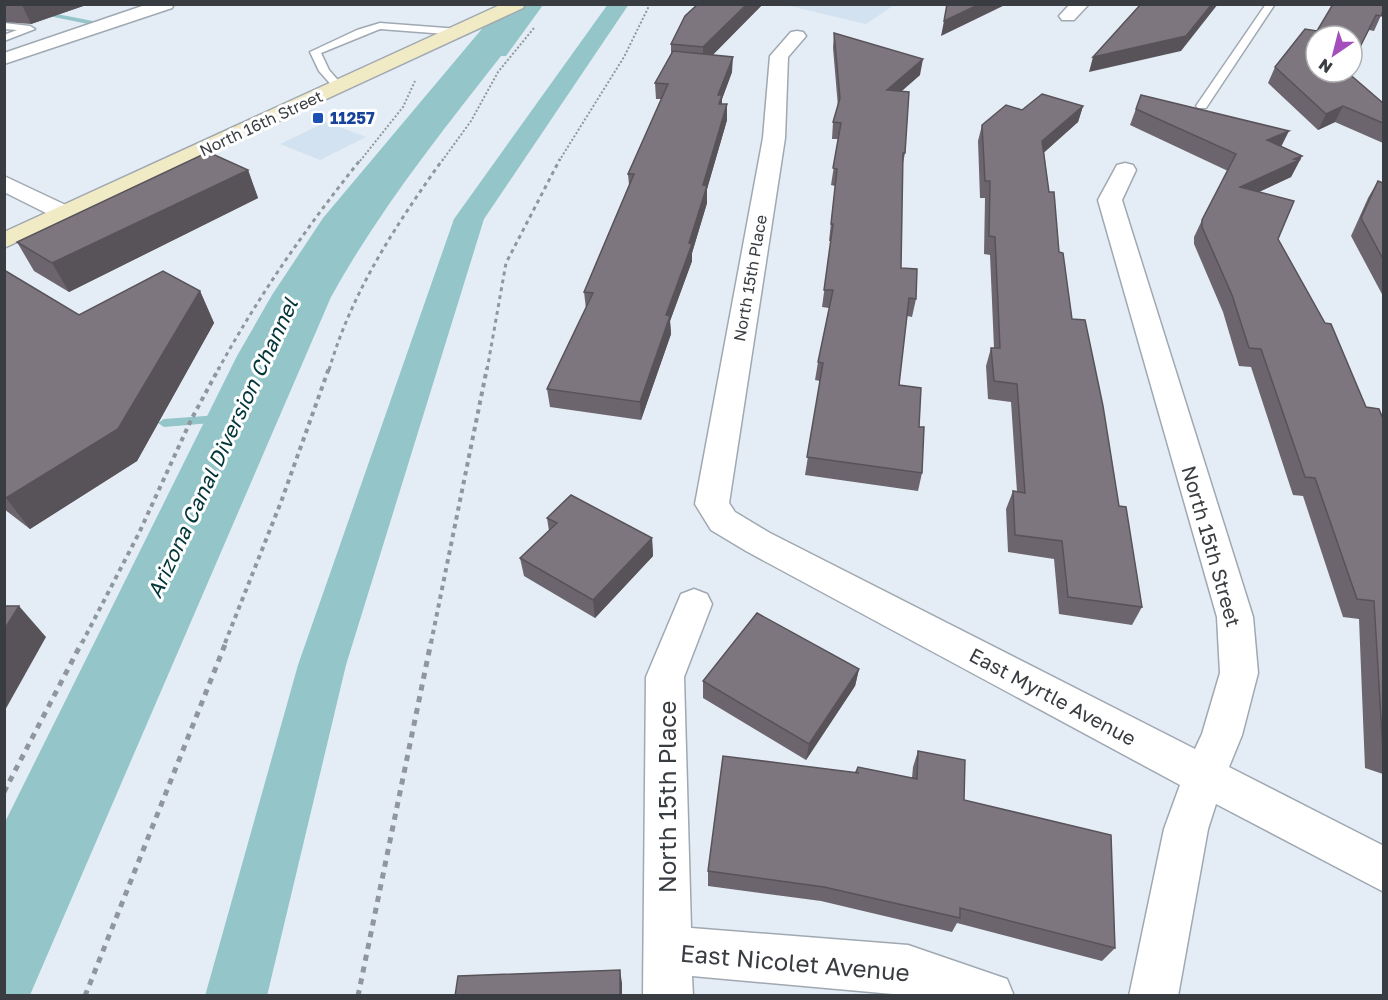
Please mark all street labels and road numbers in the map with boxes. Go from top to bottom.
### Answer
street label: North 16th Street [196,86,326,160]
street label: North 15th Place [729,213,771,343]
street label: North 15th Street [1178,463,1246,629]
street label: East Myrtle Avenue [966,642,1140,750]
street label: North 15th Place [652,701,681,893]
street label: East Nicolet Avenue [679,938,911,986]

